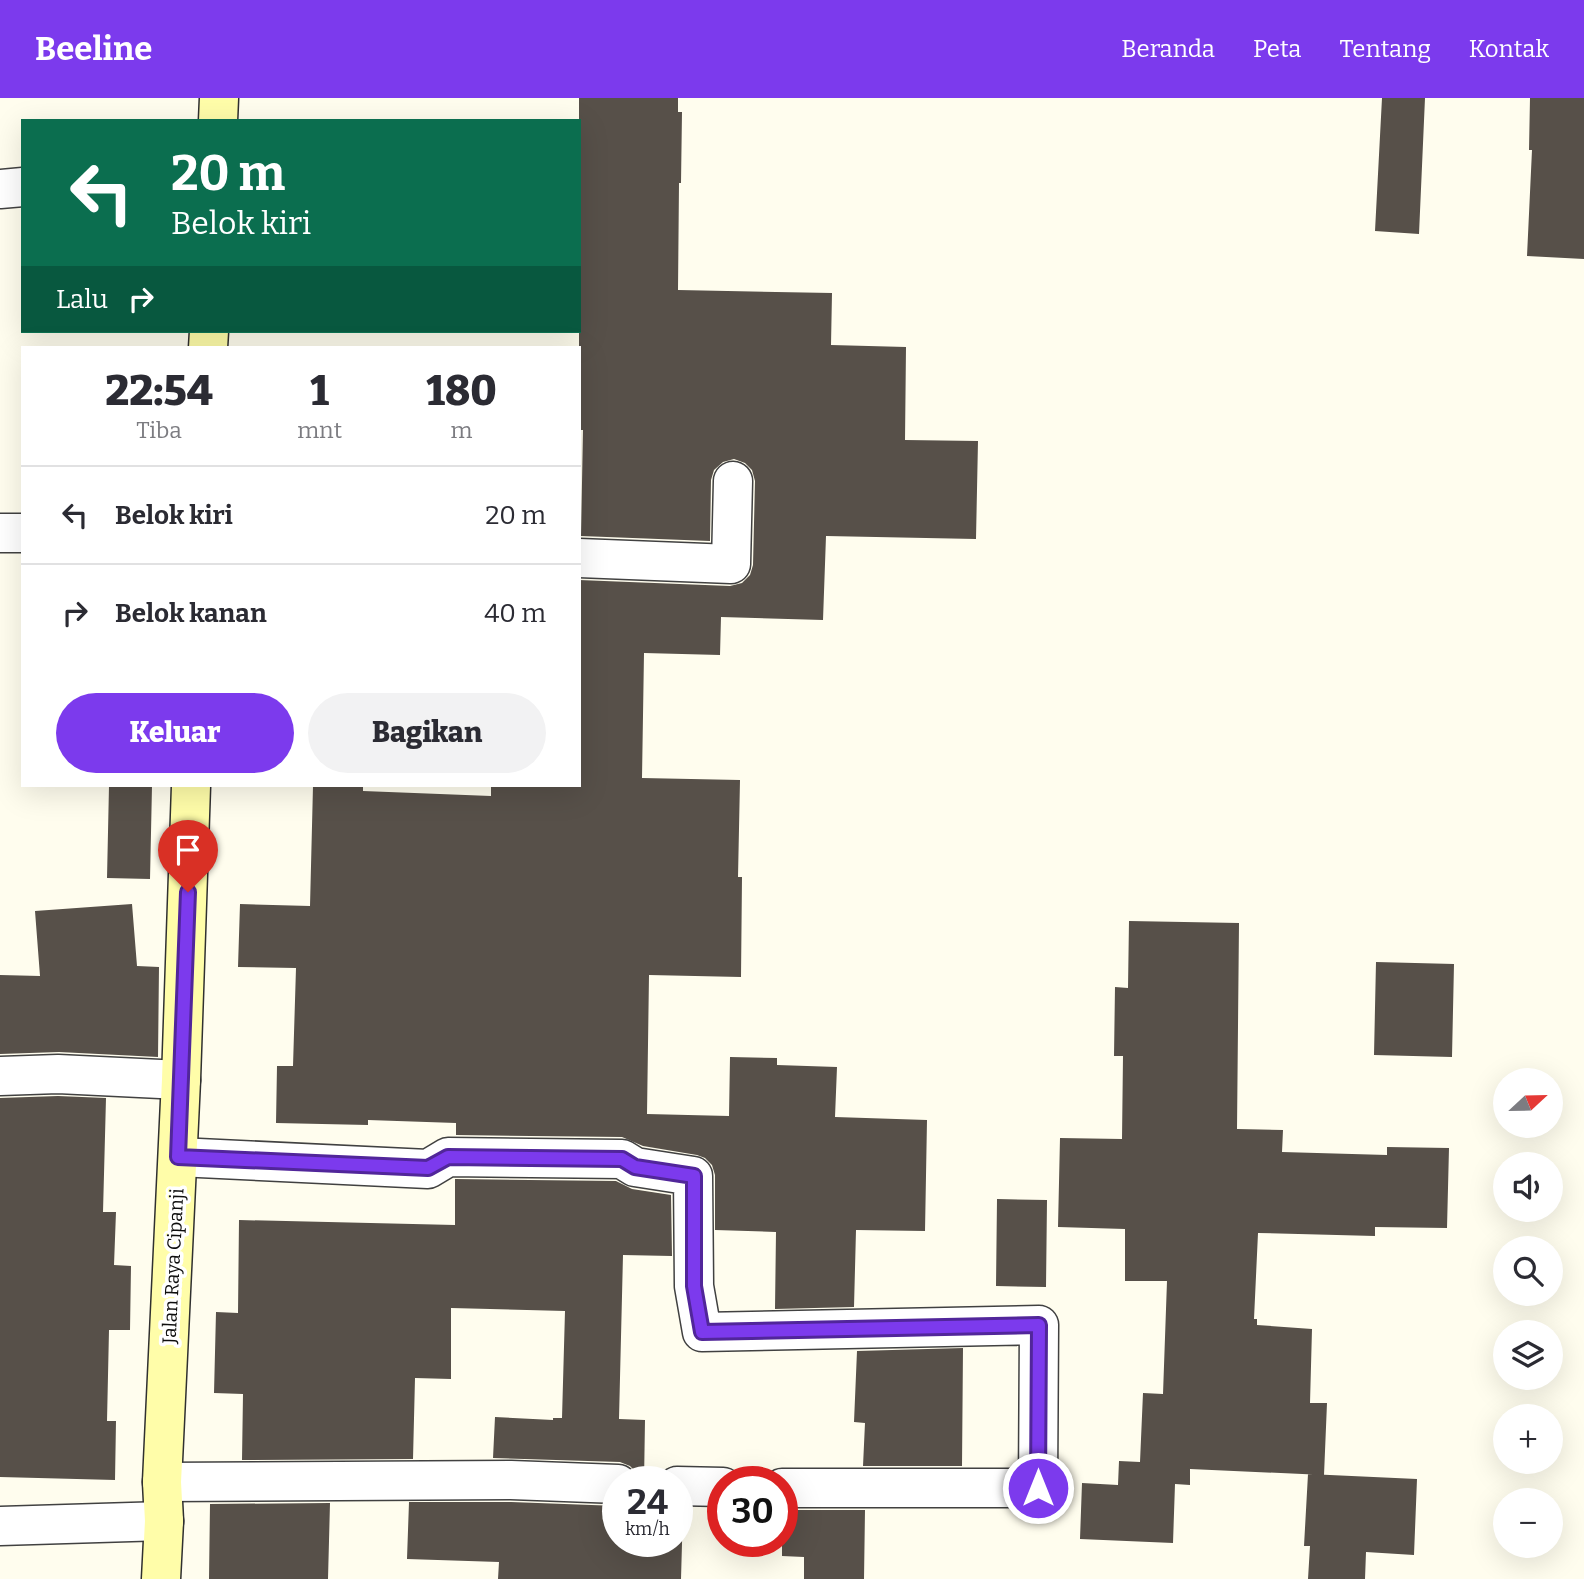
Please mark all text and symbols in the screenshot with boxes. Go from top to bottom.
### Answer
text: Beeline [35,29,152,69]
text: Beranda [1121,35,1215,63]
text: Peta [1253,35,1302,63]
text: Tentang [1340,35,1431,63]
text: Kontak [1469,35,1549,63]
text: 20 m [171,144,285,203]
icon: left [56,147,147,238]
text: Belok kiri [171,204,311,242]
icon: right [122,280,160,318]
text: Lalu [56,284,108,315]
text: 22:54 [105,366,213,416]
text: 1 [310,366,329,416]
text: 180 [426,366,497,416]
text: Tiba [136,416,182,444]
text: mnt [297,416,342,444]
text: m [450,416,472,444]
icon: left [56,496,94,534]
text: Belok kiri [115,500,233,531]
text: 20 m [485,500,546,531]
icon: right [56,594,94,632]
text: Belok kanan [115,598,267,629]
text: 40 m [484,598,546,629]
button: Keluar [56,693,294,773]
button: Bagikan [308,693,546,773]
pin [158,820,218,892]
icon: arrive [169,831,207,869]
north arrow [1493,1068,1563,1138]
map controls [1493,1068,1563,1558]
button: sound [1493,1152,1563,1222]
street label: Jalan Raya Cipanji [157,1187,189,1345]
button: search [1493,1236,1563,1306]
button: layers [1493,1320,1563,1390]
button: + [1493,1404,1563,1474]
position arrow [1001,1451,1075,1525]
speed limit sign: 30 [707,1466,798,1557]
text: 24 [627,1481,668,1523]
button: − [1493,1488,1563,1558]
text: km/h [625,1518,670,1540]

